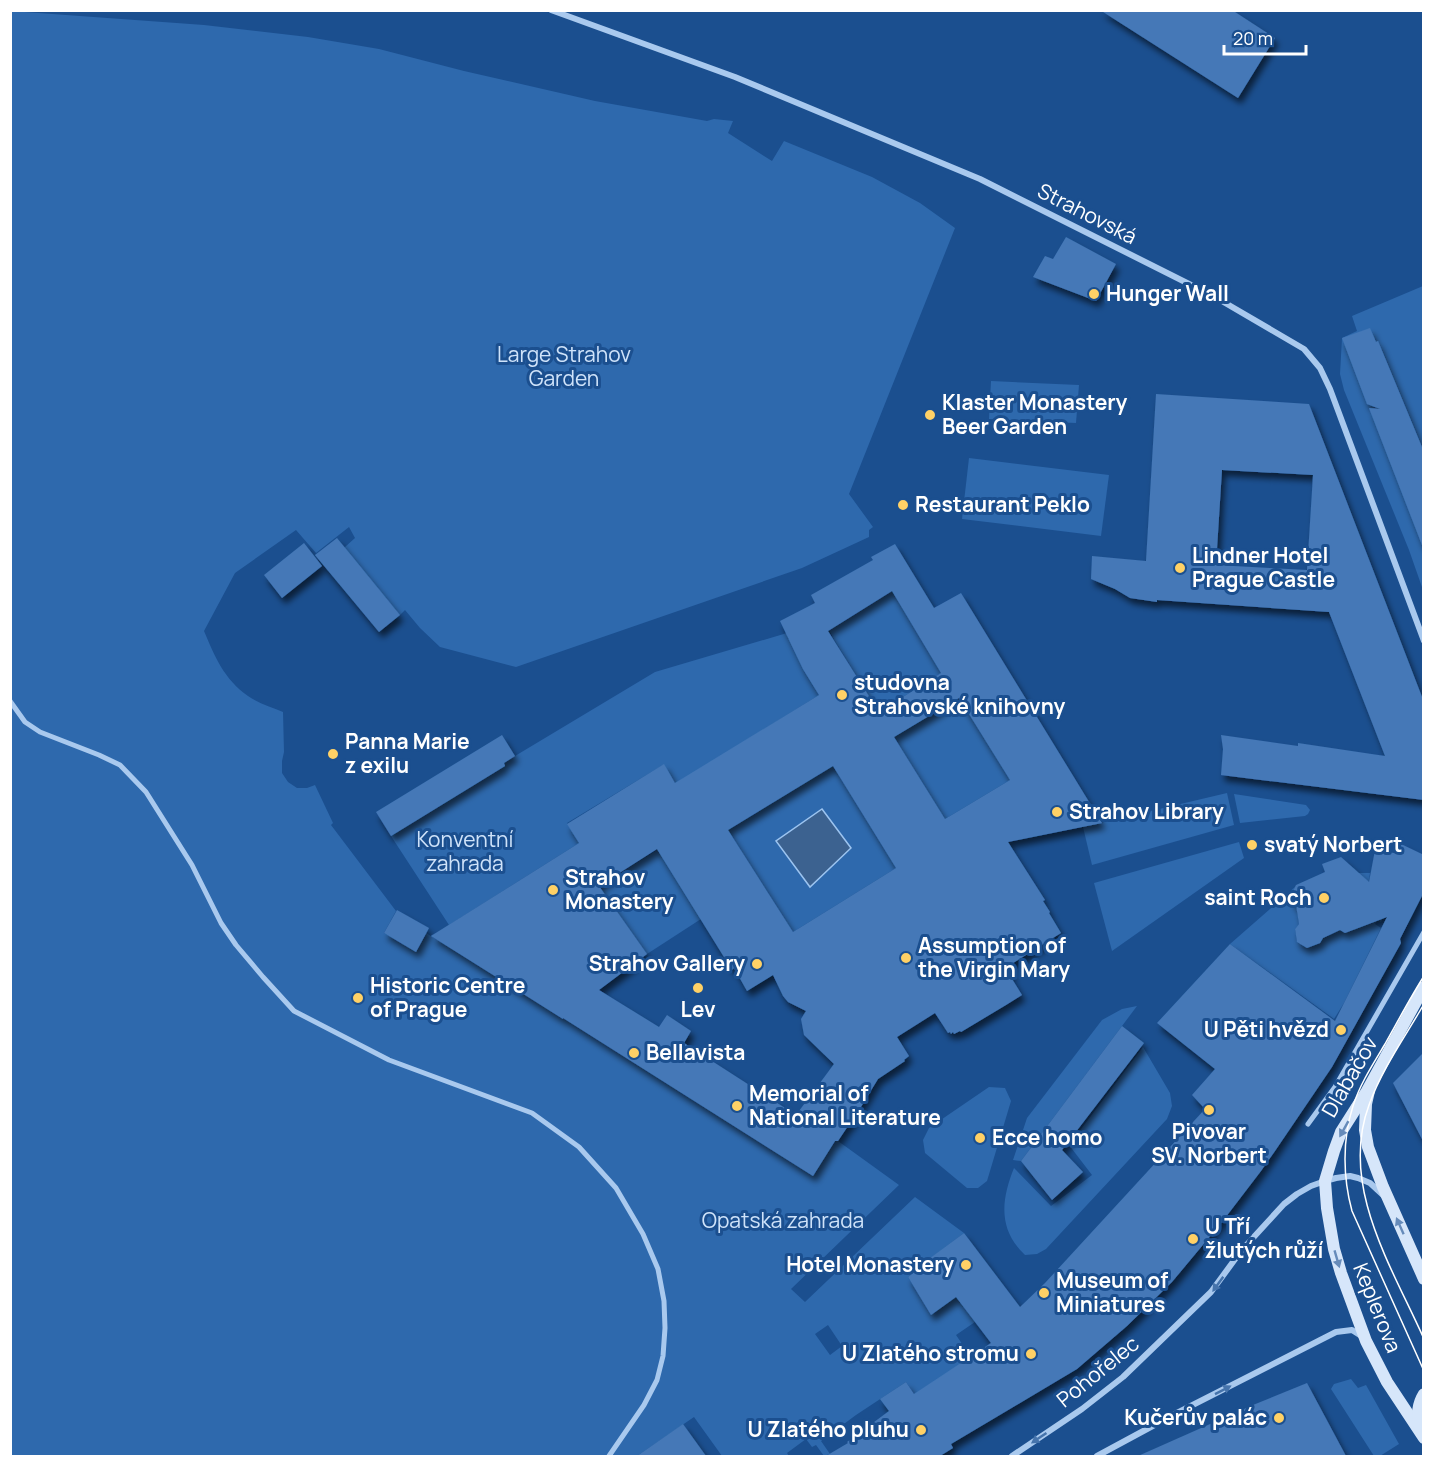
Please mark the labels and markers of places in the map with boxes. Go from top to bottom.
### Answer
place label: Hunger Wall [1106,279,1229,307]
marker: Hunger Wall [1087,287,1101,301]
place label: Klaster Monastery Beer Garden [942,388,1127,440]
marker: Klaster Monastery Beer Garden [923,408,937,422]
place label: Restaurant Peklo [915,490,1090,518]
marker: Restaurant Peklo [896,498,910,512]
place label: Lindner Hotel Prague Castle [1192,541,1335,593]
marker: Lindner Hotel Prague Castle [1173,561,1187,575]
place label: studovna Strahovské knihovny [854,668,1065,720]
marker: studovna Strahovské knihovny [835,688,849,702]
place label: Panna Marie z exilu [345,727,470,779]
marker: Panna Marie z exilu [326,747,340,761]
place label: Strahov Library [1069,797,1224,825]
marker: Strahov Library [1050,805,1064,819]
place label: svatý Norbert [1264,830,1402,858]
marker: svatý Norbert [1245,838,1259,852]
place label: Strahov Monastery [565,863,674,915]
marker: Strahov Monastery [546,883,560,897]
place label: saint Roch [1204,883,1312,911]
marker: saint Roch [1317,891,1331,905]
place label: Assumption of the Virgin Mary [918,931,1070,983]
place label: Strahov Gallery [589,949,745,977]
marker: Assumption of the Virgin Mary [899,951,913,965]
marker: Strahov Gallery [750,957,764,971]
place label: Historic Centre of Prague [370,971,525,1023]
marker: Lev [691,981,705,995]
marker: Historic Centre of Prague [351,991,365,1005]
place label: Lev [680,995,716,1023]
place label: U Pěti hvězd [1204,1015,1329,1043]
marker: U Pěti hvězd [1334,1023,1348,1037]
place label: Bellavista [646,1038,745,1066]
marker: Bellavista [627,1046,641,1060]
place label: Memorial of National Literature [749,1079,941,1131]
marker: Memorial of National Literature [730,1099,744,1113]
marker: Pivovar SV. Norbert [1202,1103,1216,1117]
place label: Pivovar SV. Norbert [1151,1117,1267,1169]
place label: Ecce homo [992,1123,1102,1151]
marker: Ecce homo [973,1131,987,1145]
place label: U Tří žlutých růží [1205,1212,1323,1264]
marker: U Tří žlutých růží [1186,1232,1200,1246]
place label: Hotel Monastery [786,1250,954,1278]
marker: Hotel Monastery [959,1258,973,1272]
place label: Museum of Miniatures [1056,1266,1168,1318]
marker: Museum of Miniatures [1037,1286,1051,1300]
place label: U Zlatého stromu [842,1339,1019,1367]
marker: U Zlatého stromu [1024,1347,1038,1361]
place label: Kučerův palác [1124,1403,1267,1431]
marker: Kučerův palác [1272,1411,1286,1425]
place label: U Zlatého pluhu [747,1415,909,1443]
marker: U Zlatého pluhu [914,1423,928,1437]

